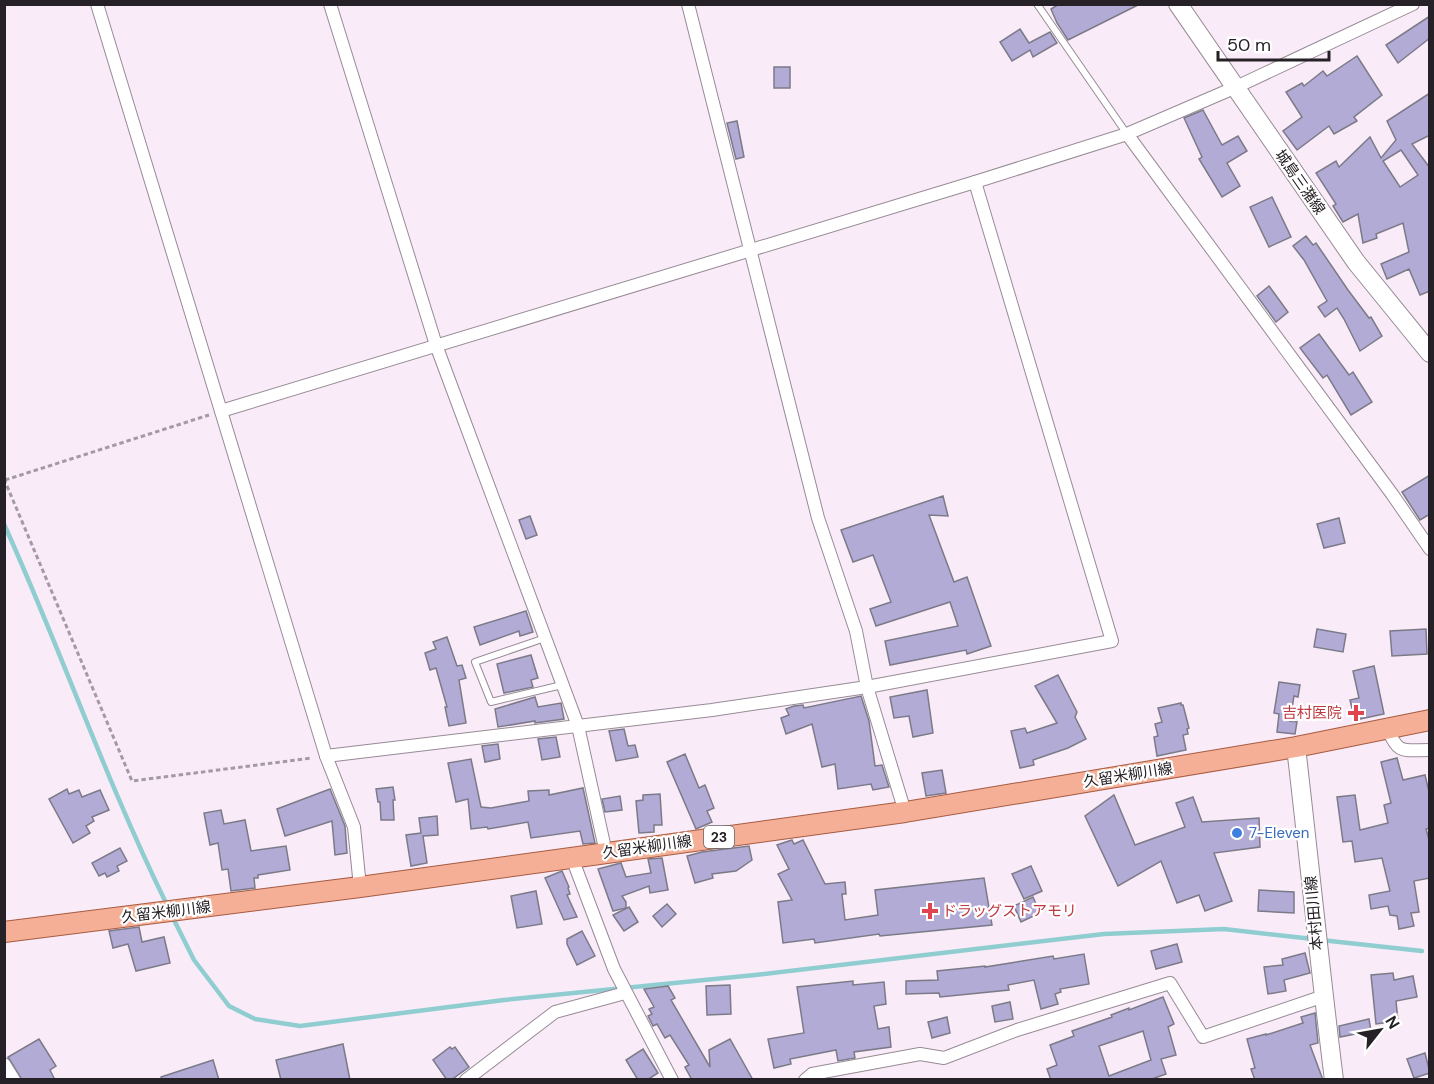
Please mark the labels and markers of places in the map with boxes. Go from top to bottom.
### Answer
place label: 吉村医院 [1282,703,1342,723]
marker: 吉村医院 [1347,704,1365,722]
place label: 7-Eleven [1249,823,1309,843]
marker: 7-Eleven [1230,826,1244,840]
place label: ドラッグストアモリ [942,901,1077,921]
marker: ドラッグストアモリ [923,904,937,918]

